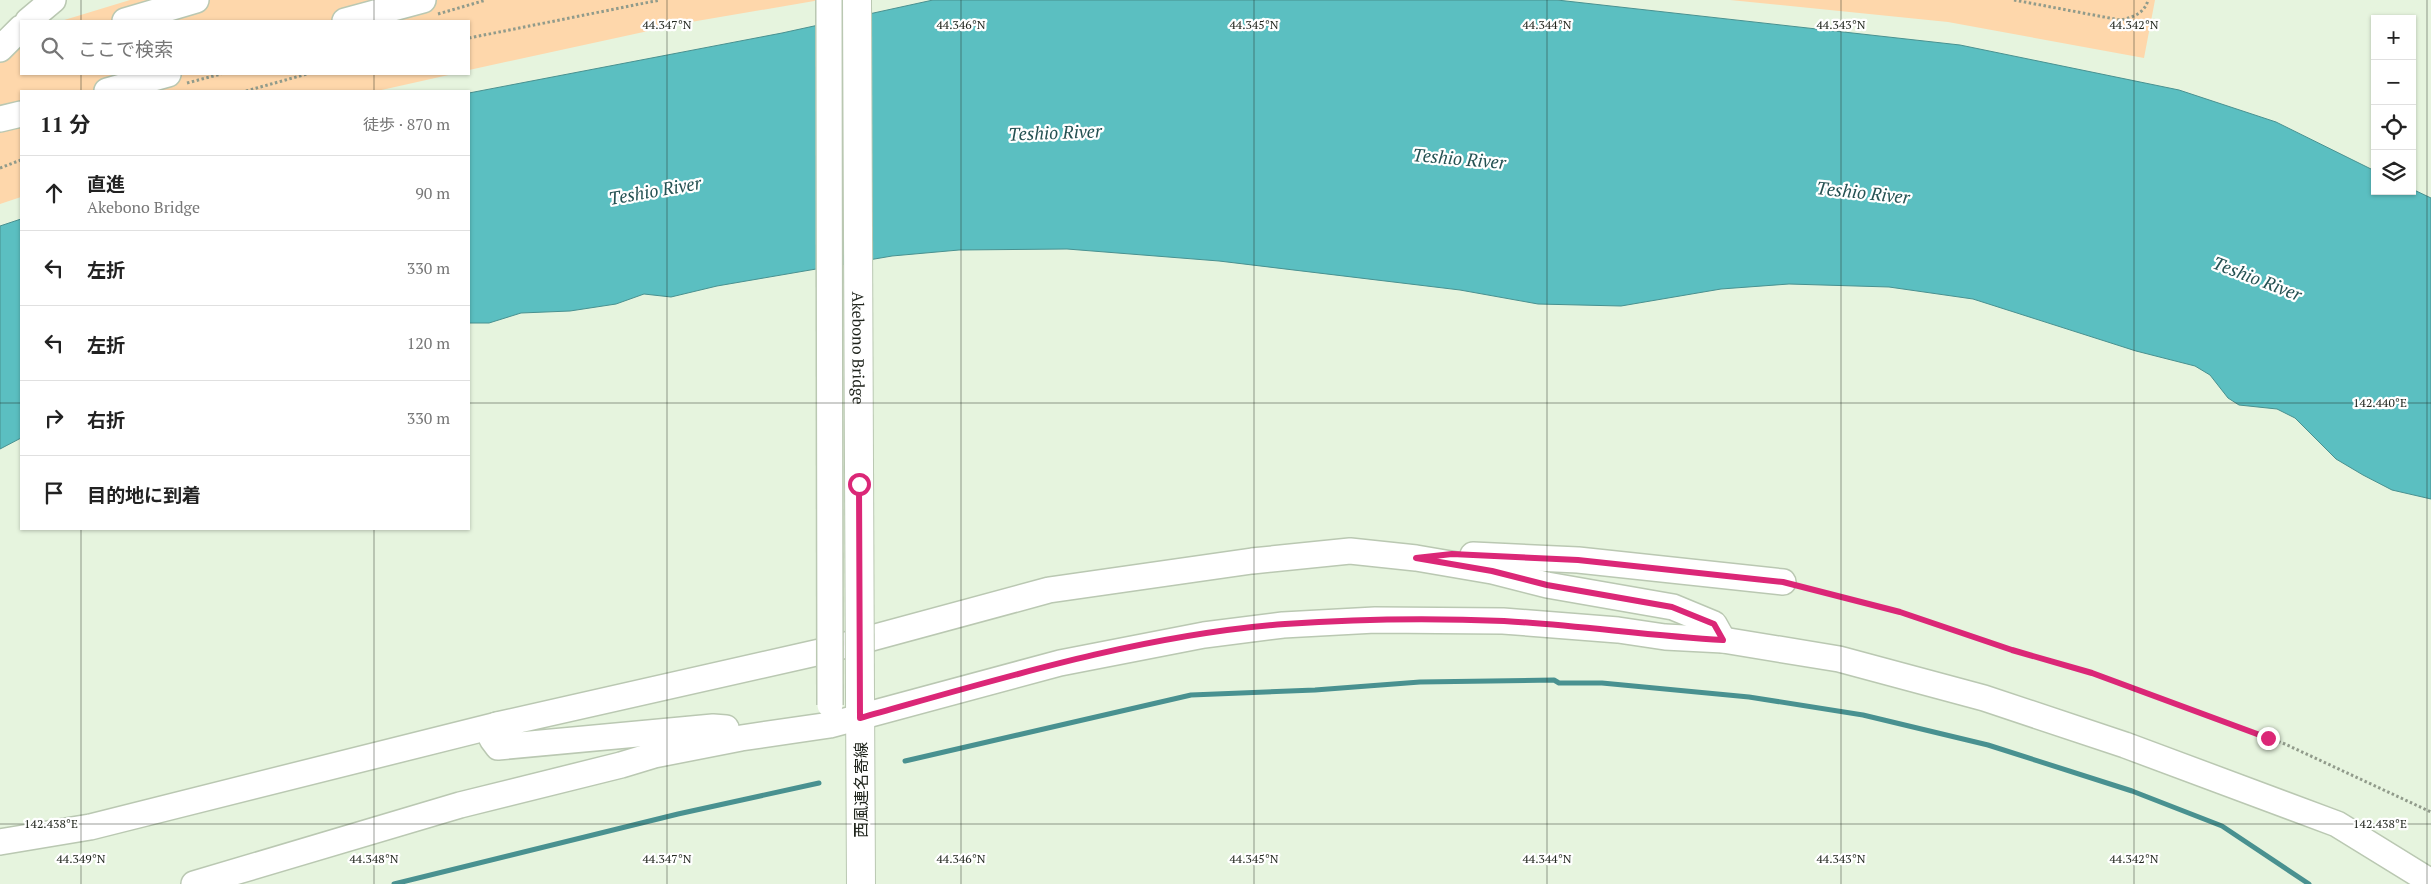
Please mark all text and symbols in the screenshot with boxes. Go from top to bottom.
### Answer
map controls [2371,15,2416,195]
button: + [2371,15,2416,60]
text: 44.347°N [642,17,692,32]
text: 44.346°N [936,17,986,32]
text: 44.345°N [1229,17,1279,32]
text: 44.344°N [1522,17,1572,32]
text: 44.343°N [1816,17,1866,32]
text: 44.342°N [2109,17,2159,32]
search box [20,20,470,75]
icon: search [38,34,66,62]
text: ここで検索 [78,36,173,61]
button: − [2371,60,2416,105]
button: locate [2371,105,2416,150]
text: 11 分 [40,110,90,138]
text: 徒歩 · 870 m [363,113,450,135]
water label: Teshio River [1008,118,1103,146]
water label: Teshio River [1411,142,1508,174]
button: layers [2371,150,2416,195]
water label: Teshio River [607,170,704,210]
text: 直進 [87,171,125,196]
water label: Teshio River [1815,175,1912,209]
icon: ahead [40,179,68,207]
text: 90 m [415,182,450,204]
text: Akebono Bridge [87,196,200,218]
water label: Teshio River [2209,250,2306,306]
icon: left [40,254,68,282]
text: 左折 [87,257,125,282]
text: 330 m [407,257,450,279]
street label: Akebono Bridge [847,291,870,405]
icon: left [40,329,68,357]
text: 左折 [87,332,125,357]
text: 120 m [407,332,450,354]
text: 142.440°E [2353,395,2407,410]
icon: right [40,404,68,432]
text: 右折 [87,407,125,432]
text: 330 m [407,407,450,429]
route start [848,473,871,496]
icon: arrive [40,479,68,507]
text: 目的地に到着 [87,482,201,507]
route end [2257,727,2280,750]
street label: 西風連名寄線 [850,742,872,838]
text: 142.438°E [24,816,78,831]
text: 142.438°E [2353,816,2407,831]
text: 44.349°N [56,851,106,866]
text: 44.348°N [349,851,399,866]
text: 44.347°N [642,851,692,866]
text: 44.346°N [936,851,986,866]
text: 44.345°N [1229,851,1279,866]
text: 44.344°N [1522,851,1572,866]
text: 44.343°N [1816,851,1866,866]
text: 44.342°N [2109,851,2159,866]

